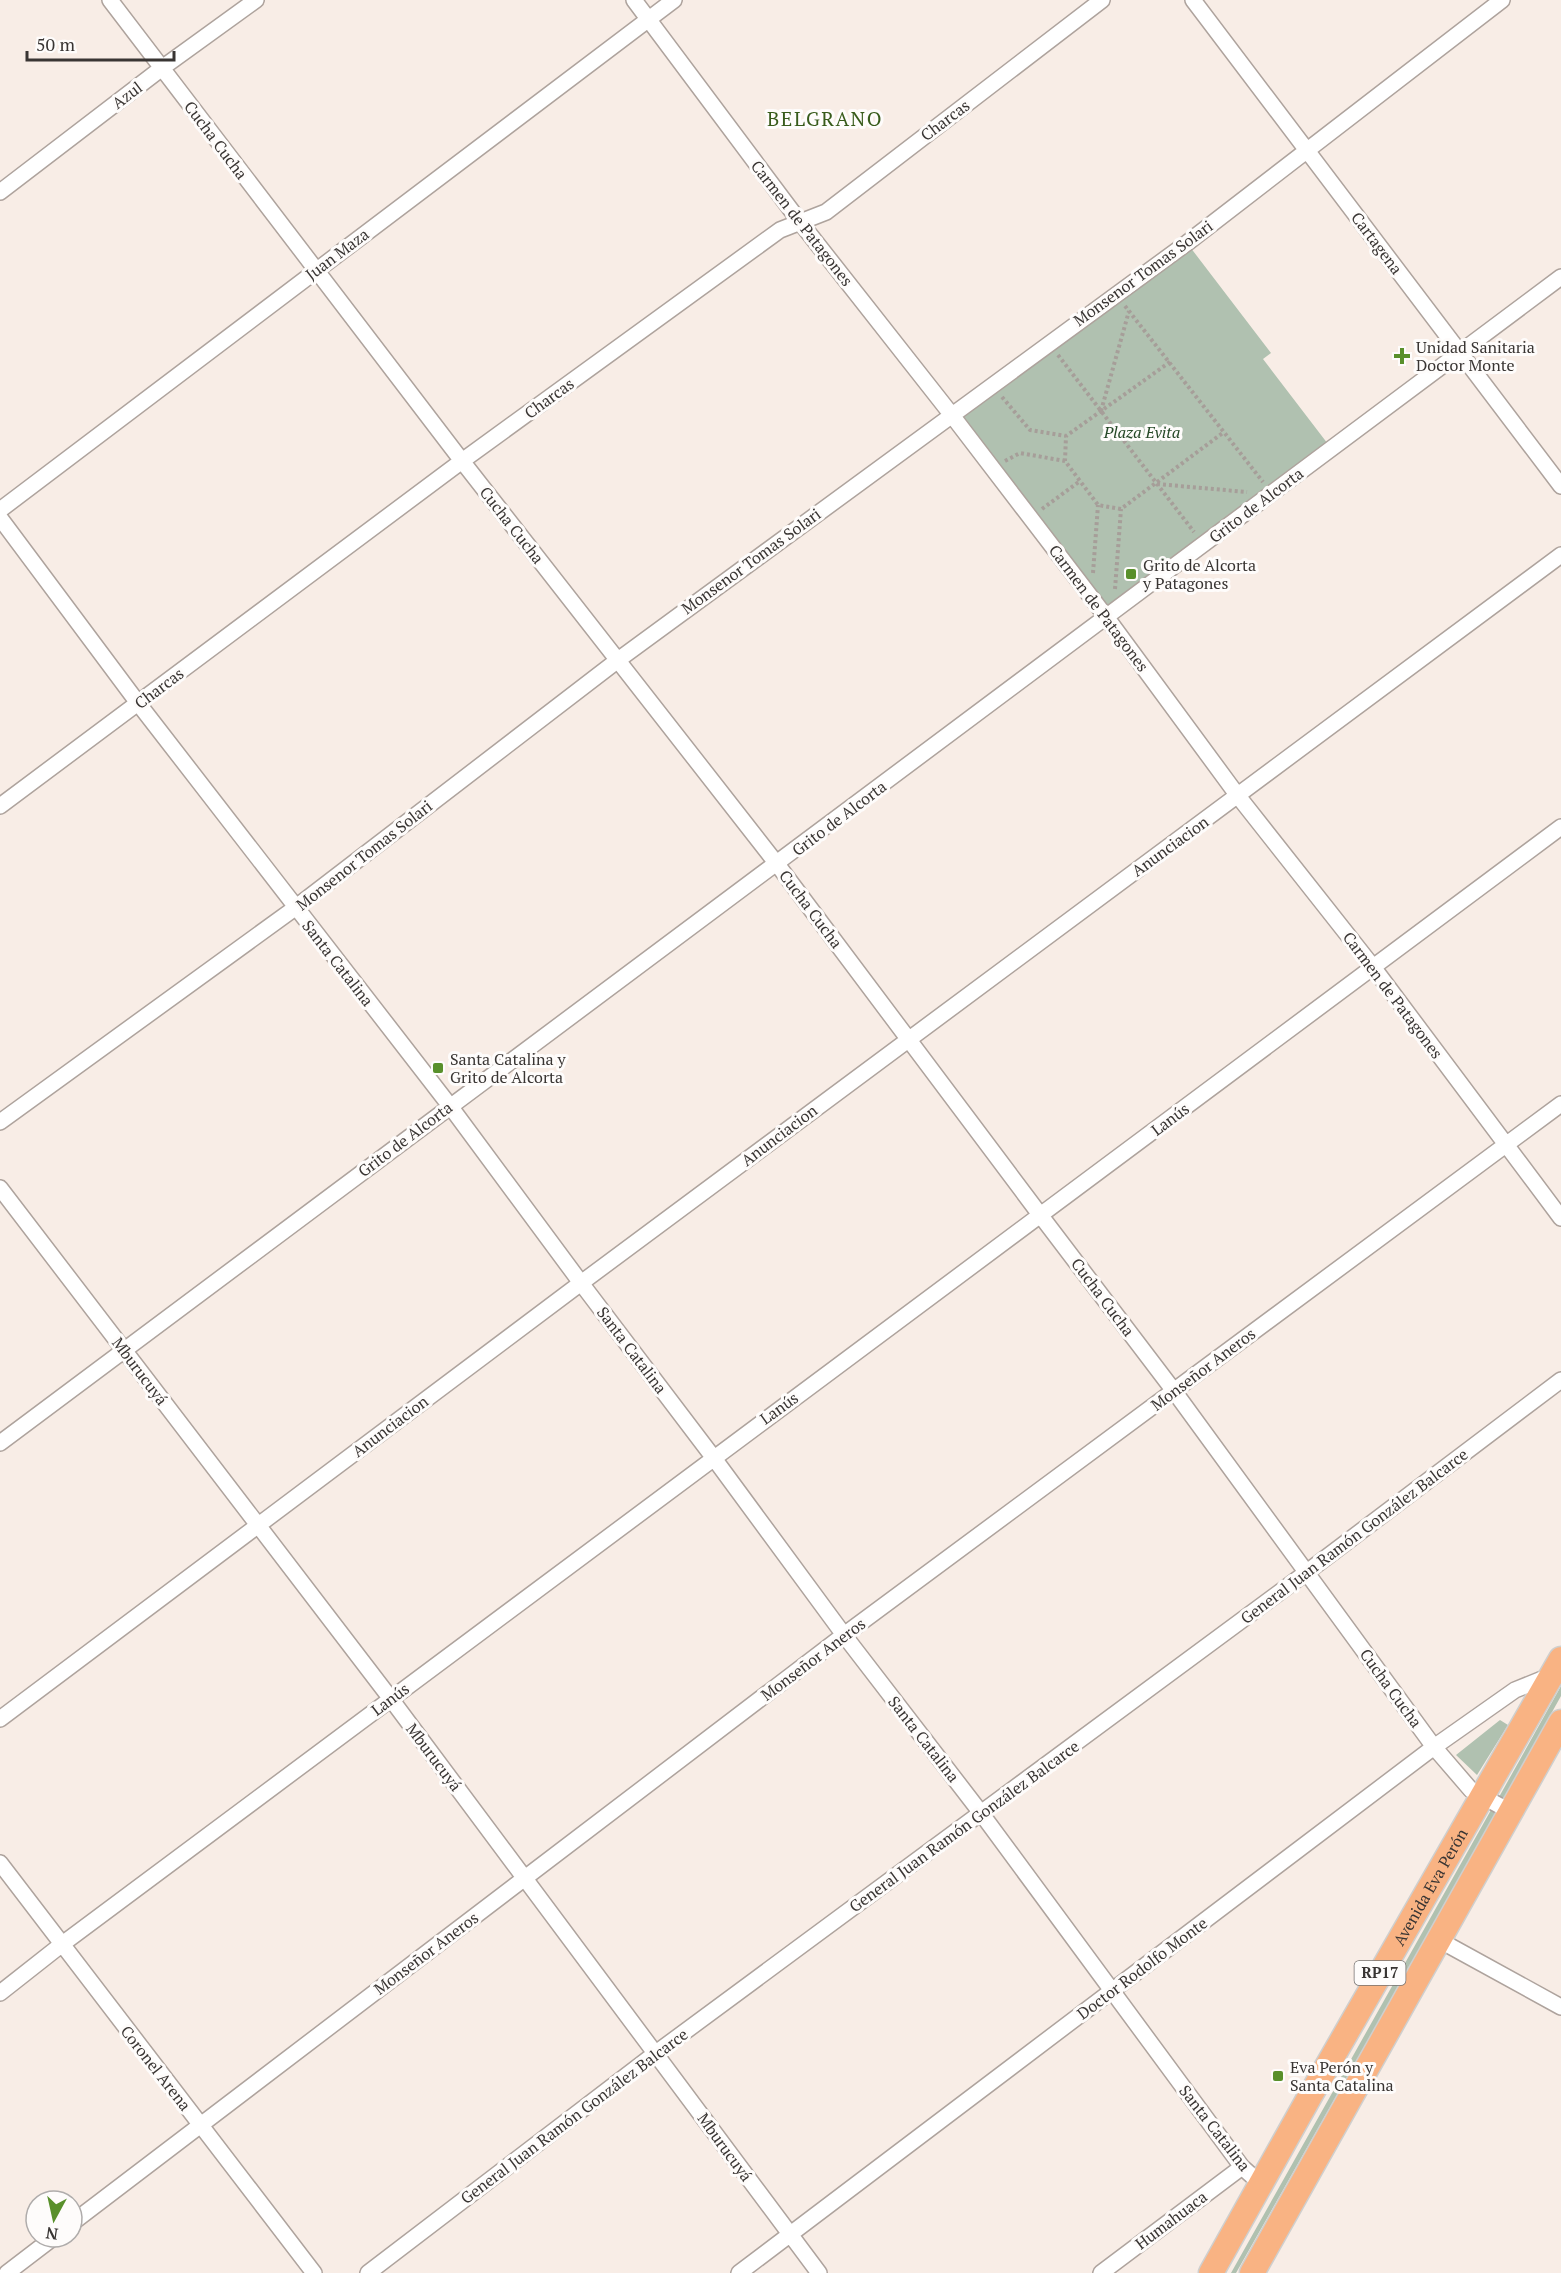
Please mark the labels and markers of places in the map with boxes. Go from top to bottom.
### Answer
place label: Unidad Sanitaria Doctor Monte [1416,336,1535,376]
marker: Unidad Sanitaria Doctor Monte [1393,347,1411,365]
place label: Grito de Alcorta y Patagones [1142,554,1256,594]
marker: Grito de Alcorta y Patagones [1124,567,1138,581]
place label: Santa Catalina y Grito de Alcorta [450,1048,567,1088]
marker: Santa Catalina y Grito de Alcorta [431,1061,445,1075]
place label: Eva Perón y Santa Catalina [1290,2056,1394,2096]
marker: Eva Perón y Santa Catalina [1271,2069,1285,2083]

